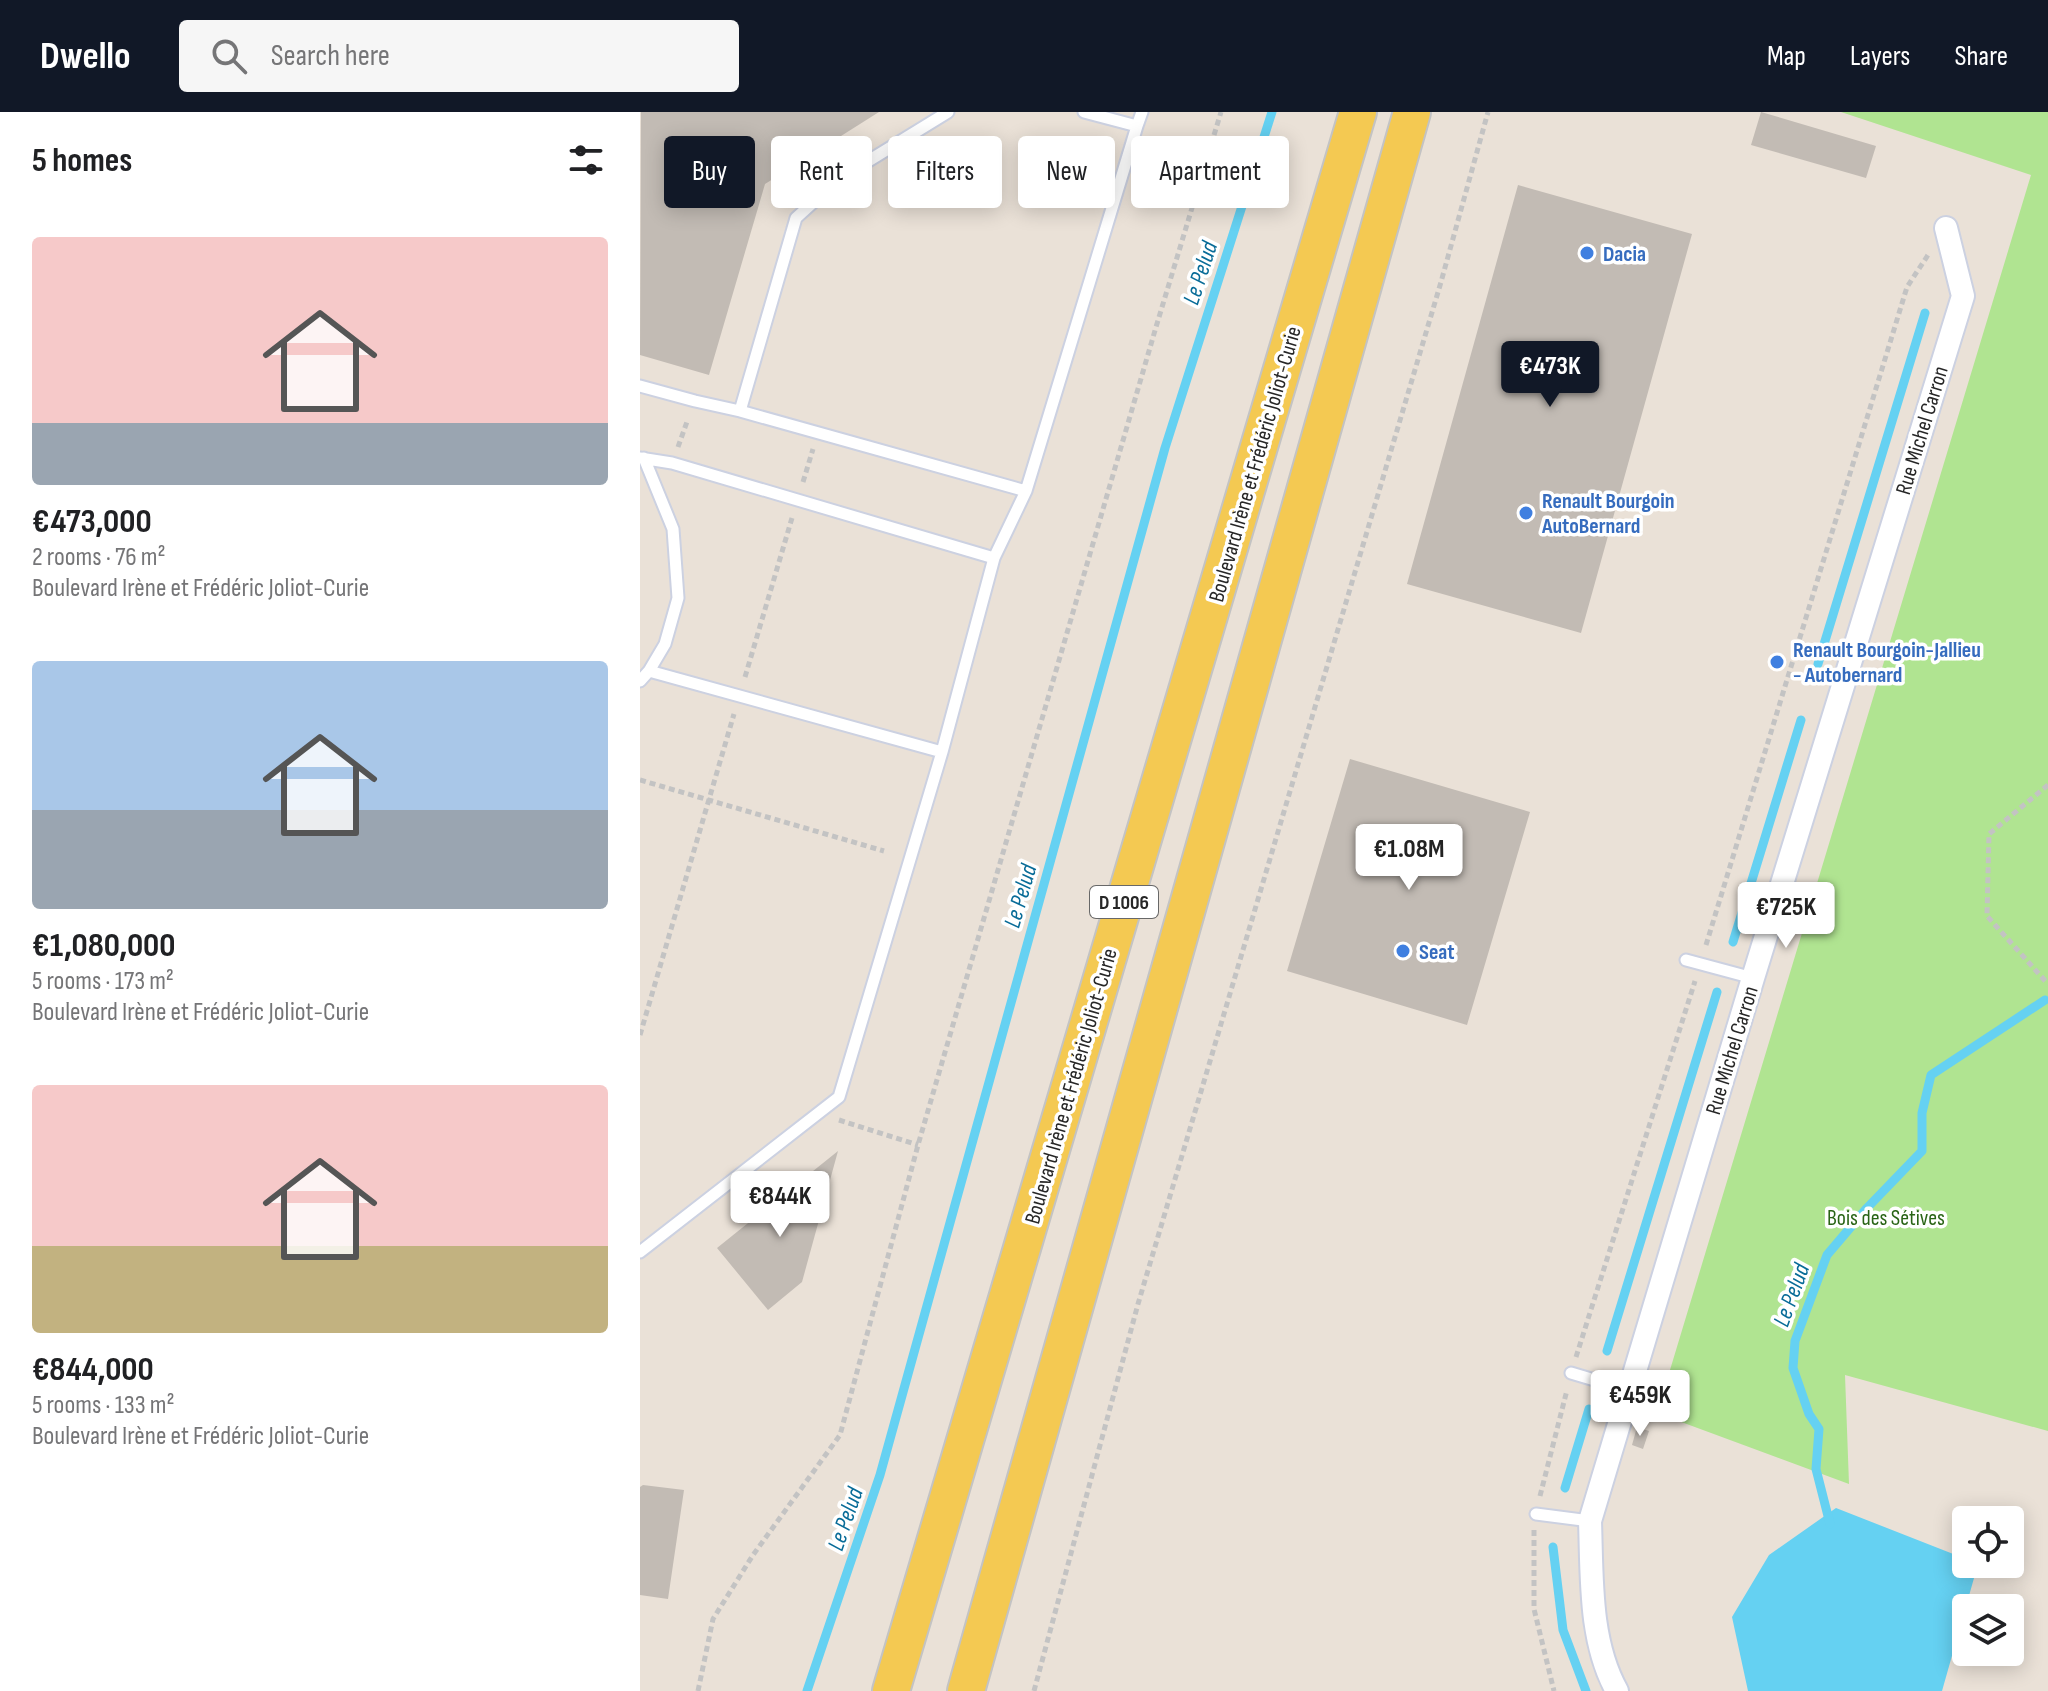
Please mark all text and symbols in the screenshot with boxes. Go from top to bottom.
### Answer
search box [179,20,739,92]
text: Dwello [40,34,131,79]
icon: search [207,34,251,78]
text: Search here [271,38,390,74]
text: Map [1767,40,1806,73]
text: Layers [1850,40,1910,73]
text: Share [1954,40,2008,73]
chip: Buy [664,136,755,208]
chip: Rent [771,136,872,208]
chip: Filters [888,136,1002,208]
chip: New [1018,136,1115,208]
chip: Apartment [1131,136,1289,208]
icon: filters [564,138,608,182]
text: 5 homes [32,140,132,181]
water label: Le Pelud [1177,237,1225,308]
place label: Dacia [1603,241,1646,268]
marker: Dacia [1578,244,1596,262]
icon: home [248,289,392,433]
street label: Boulevard Irène et Frédéric Joliot-Curie [1203,324,1308,605]
pin: €473K [1494,341,1606,409]
text: €473K [1519,351,1581,382]
street label: Rue Michel Carron [1890,363,1955,498]
place label: Renault Bourgoin AutoBernard [1541,488,1674,540]
text: €473,000 [32,501,152,542]
marker: Renault Bourgoin AutoBernard [1517,504,1535,522]
text: 2 rooms · 76 m² [32,542,166,573]
text: Boulevard Irène et Frédéric Joliot-Curie [32,573,369,604]
place label: Renault Bourgoin-Jallieu - Autobernard [1793,637,1981,689]
marker: Renault Bourgoin-Jallieu - Autobernard [1768,653,1786,671]
icon: home [248,713,392,857]
pin: €1.08M [1344,824,1474,892]
text: €1.08M [1374,834,1444,865]
water label: Le Pelud [998,860,1044,931]
pin: €725K [1730,882,1842,950]
road number: D 1006 [1090,886,1158,918]
text: €725K [1756,892,1816,923]
text: €1,080,000 [32,925,175,966]
place label: Seat [1419,939,1455,966]
marker: Seat [1394,942,1412,960]
street label: Boulevard Irène et Frédéric Joliot-Curie [1019,946,1124,1227]
text: 5 rooms · 173 m² [32,966,174,997]
street label: Rue Michel Carron [1700,983,1765,1118]
text: Boulevard Irène et Frédéric Joliot-Curie [32,997,369,1028]
icon: home [248,1137,392,1281]
pin: €844K [724,1171,836,1239]
text: €844K [749,1181,812,1212]
park label: Bois des Sétives [1827,1205,1945,1232]
water label: Le Pelud [1767,1259,1817,1331]
text: €844,000 [32,1349,154,1390]
pin: €459K [1584,1370,1696,1438]
text: €459K [1609,1380,1671,1411]
text: 5 rooms · 133 m² [32,1390,174,1421]
text: Boulevard Irène et Frédéric Joliot-Curie [32,1421,369,1452]
water label: Le Pelud [821,1483,870,1555]
map controls [1952,1506,2024,1666]
button: locate [1952,1506,2024,1578]
button: layers [1952,1594,2024,1666]

